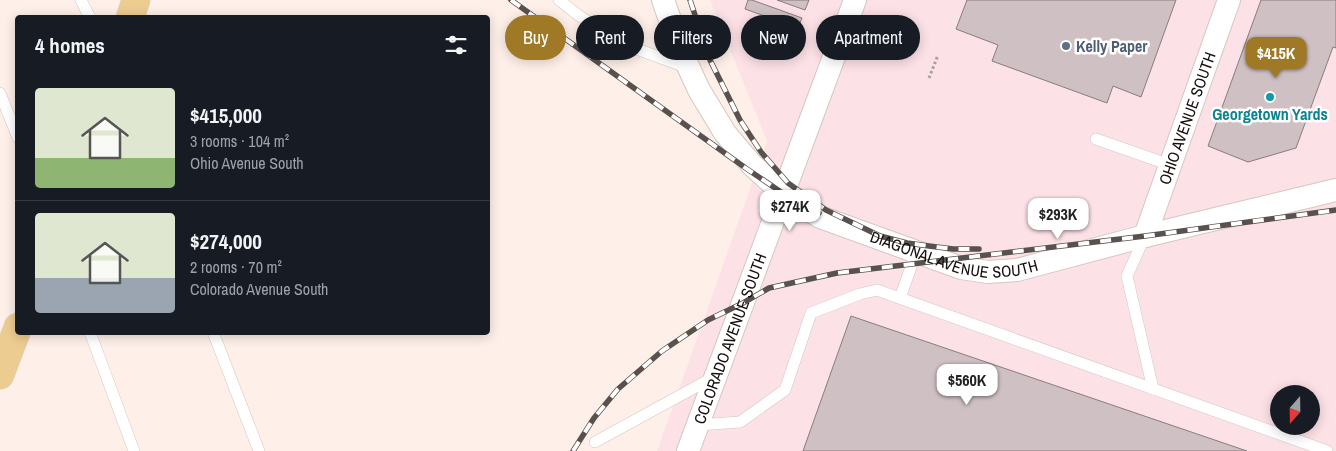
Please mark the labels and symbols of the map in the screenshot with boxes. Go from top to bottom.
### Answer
place label: Kelly Paper [1076,35,1148,57]
pin: $415K [1241,36,1311,79]
marker: Kelly Paper [1060,40,1072,52]
street label: OHIO AVENUE SOUTH [1153,49,1221,188]
marker: Georgetown Yards [1264,91,1276,103]
place label: Georgetown Yards [1212,103,1328,125]
pin: $274K [755,190,825,232]
pin: $293K [1023,198,1093,240]
street label: DIAGONAL AVENUE SOUTH [867,225,1040,283]
street label: COLORADO AVENUE SOUTH [688,250,771,427]
pin: $560K [932,364,1002,406]
north arrow [1270,385,1320,435]

